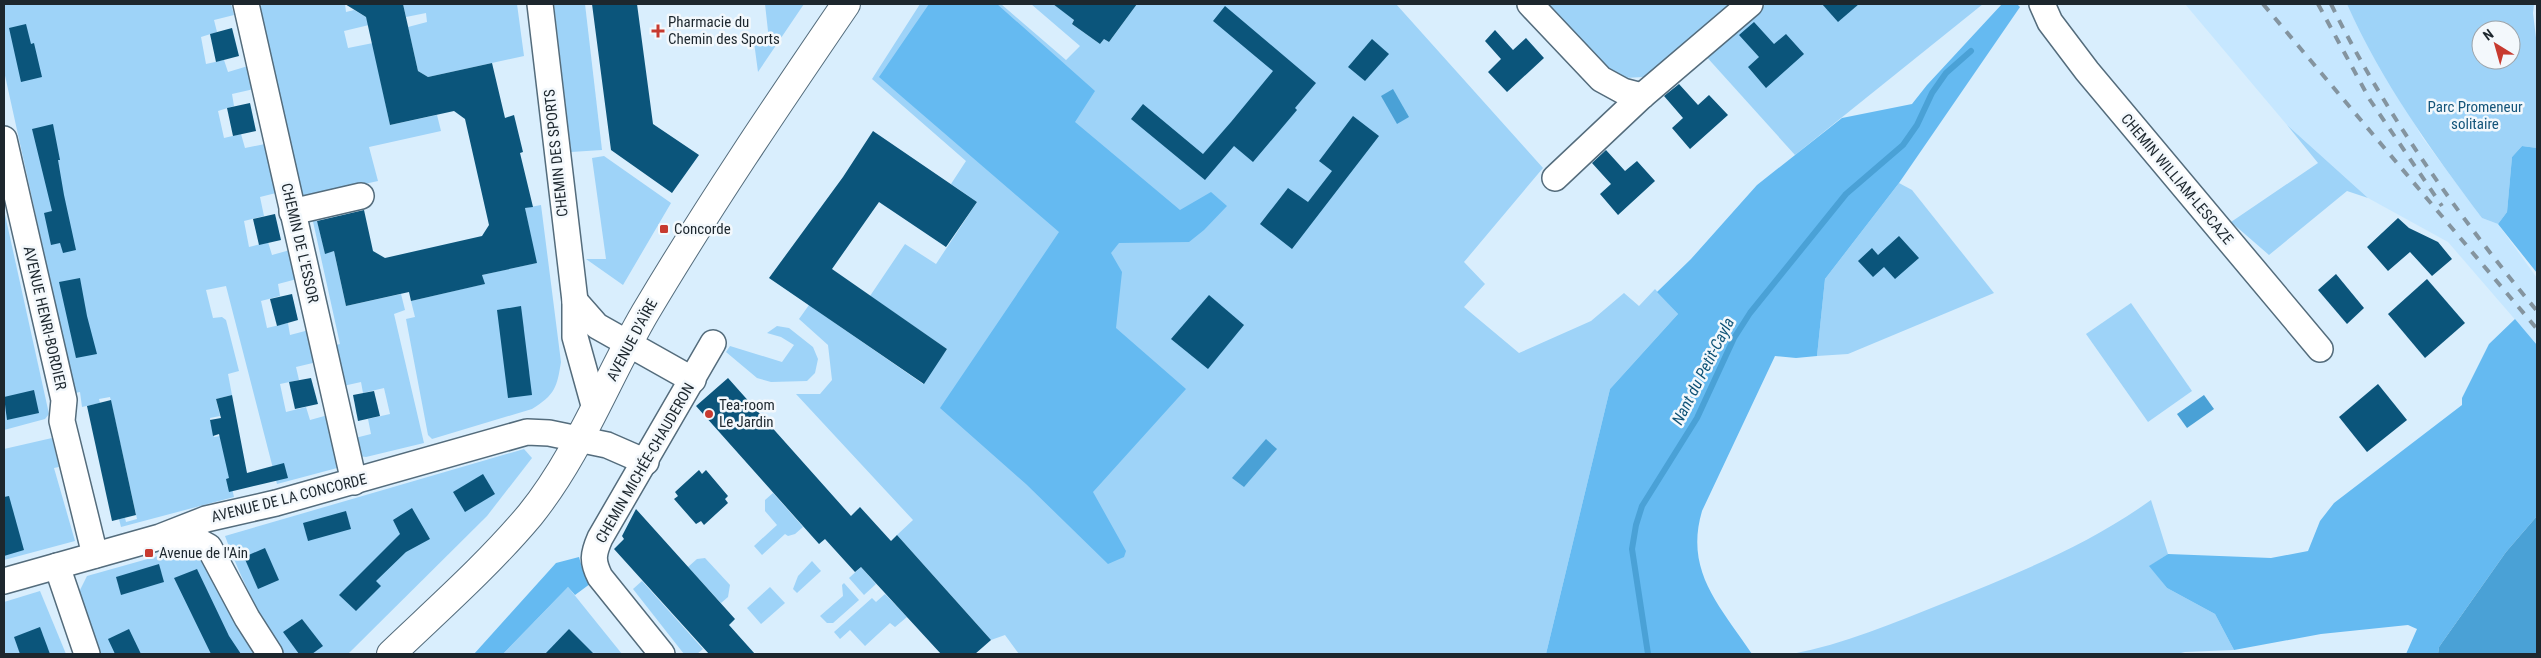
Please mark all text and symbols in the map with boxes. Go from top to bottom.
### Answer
place label: Pharmacie du Chemin des Sports [668,13,780,48]
north arrow [2471,20,2521,70]
marker: Pharmacie du Chemin des Sports [652,25,664,37]
text: N [2480,26,2496,44]
street label: CHEMIN DES SPORTS [540,88,572,218]
park label: Parc Promeneur solitaire [2428,98,2523,133]
street label: CHEMIN WILLIAM-LESCAZE [2117,110,2237,248]
street label: CHEMIN DE L'ESSOR [277,181,323,305]
place label: Concorde [674,220,731,238]
marker: Concorde [658,223,670,235]
street label: AVENUE HENRI-BORDIER [20,244,70,392]
street label: AVENUE D'AÏRE [603,296,661,384]
water label: Nant du Petit-Cayla [1668,314,1738,428]
street label: CHEMIN MICHÉE-CHAUDERON [592,380,698,546]
place label: Tea-room Le Jardin [719,396,775,431]
marker: Tea-room Le Jardin [703,408,715,420]
street label: AVENUE DE LA CONCORDE [209,470,369,526]
place label: Avenue de l'Ain [159,544,248,562]
marker: Avenue de l'Ain [143,547,155,559]

